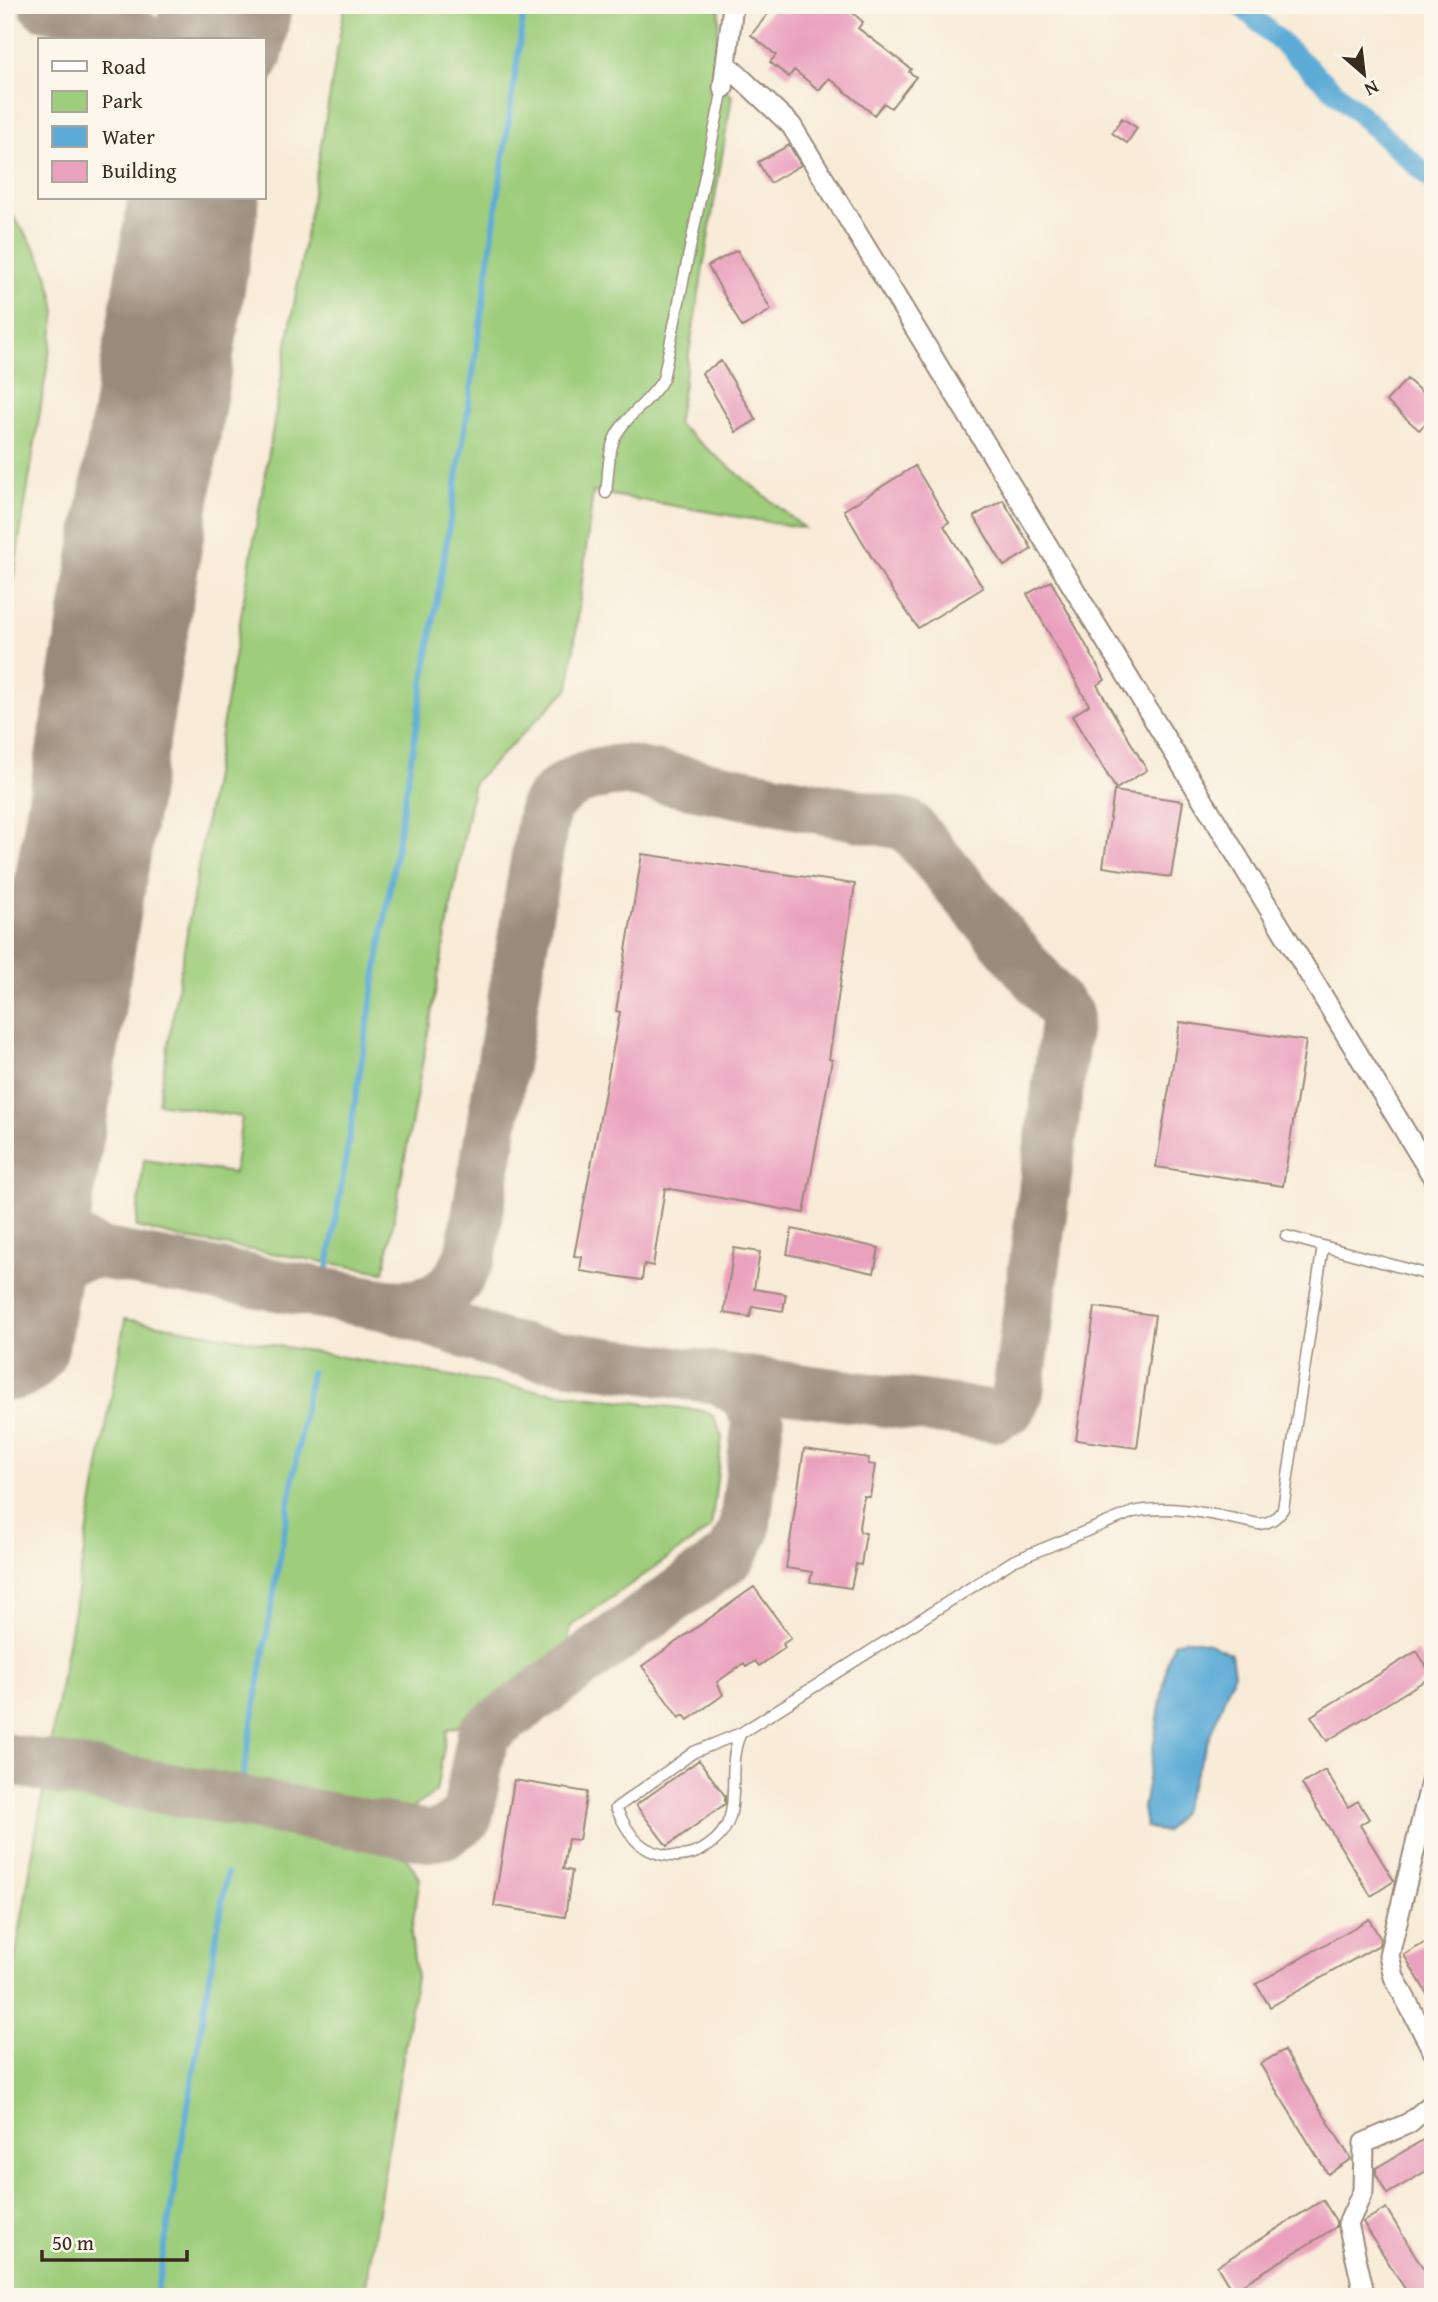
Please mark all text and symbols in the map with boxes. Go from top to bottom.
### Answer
legend [38,38,266,200]
north arrow [1330,38,1400,108]
text: Road [102,51,147,82]
text: N [1360,74,1384,104]
text: Park [102,85,143,116]
text: Water [102,121,155,152]
text: Building [102,155,177,186]
scale bar [42,2218,187,2262]
text: 50 m [52,2227,94,2258]

